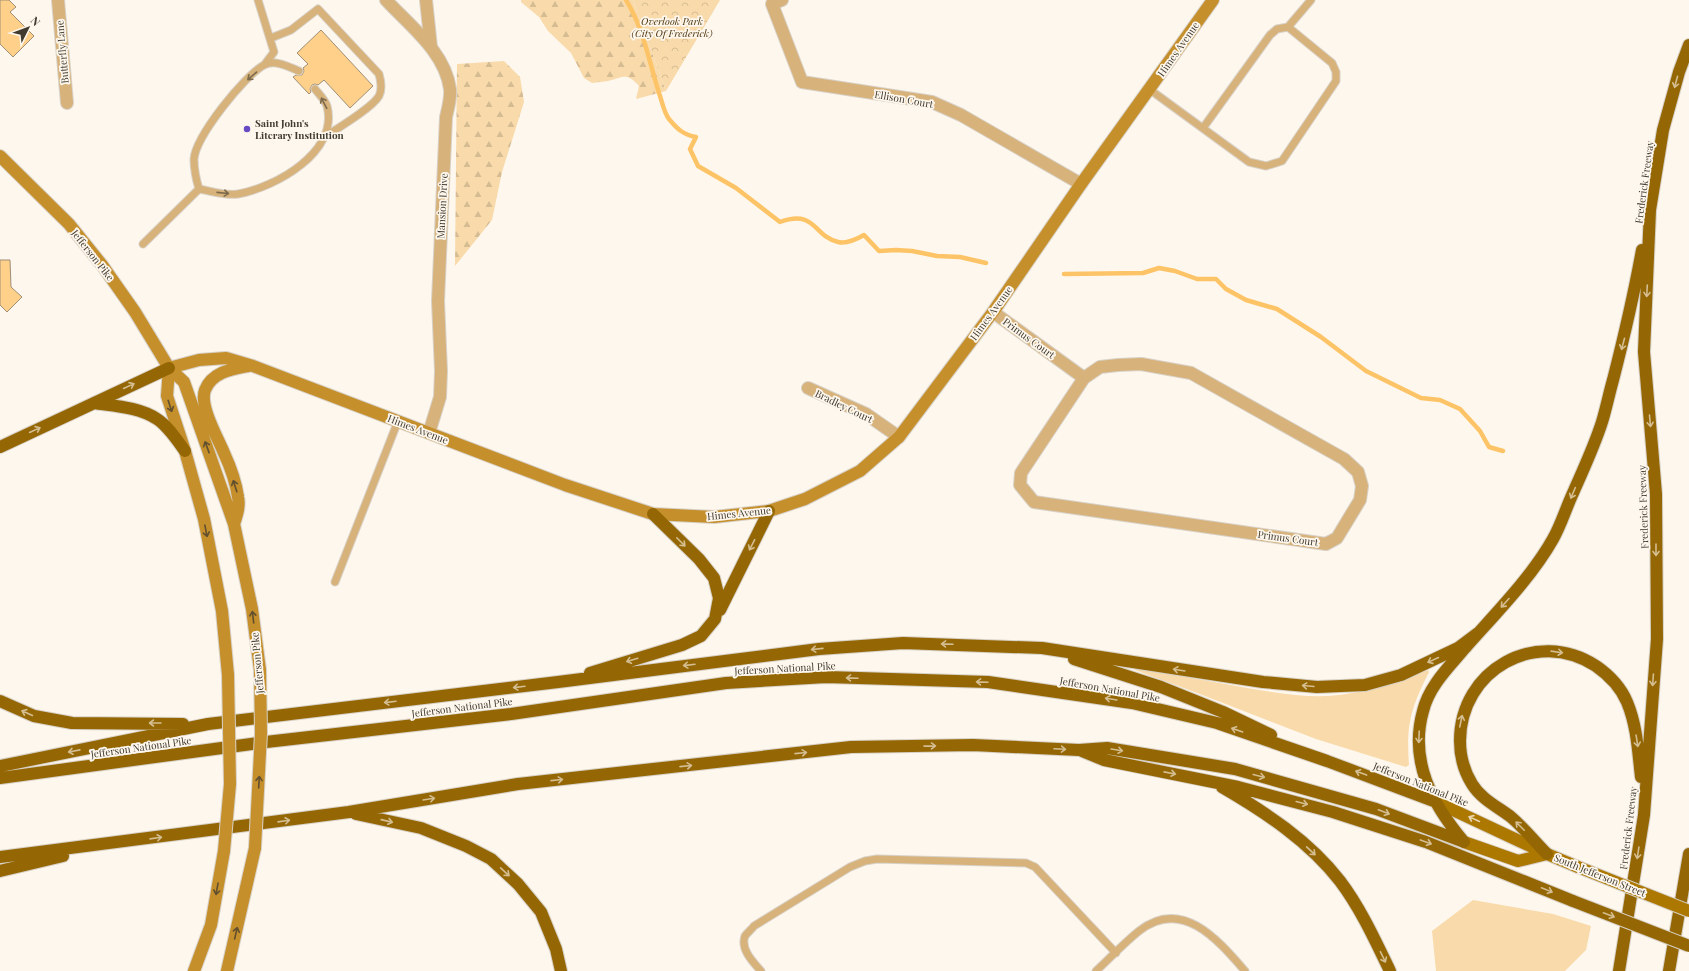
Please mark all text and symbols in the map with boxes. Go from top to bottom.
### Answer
north arrow [8,8,48,48]
text: N [28,13,44,29]
park label: Overlook Park (City Of Frederick) [631,14,713,40]
street label: Himes Avenue [1154,19,1202,79]
street label: Butterfly Lane [52,20,72,84]
one-way arrow [247,71,257,80]
one-way arrow [1672,75,1679,88]
street label: Ellison Court [874,87,935,111]
one-way arrow [320,97,327,109]
place label: Saint John's Literary Institution [255,116,345,142]
marker: Saint John's Literary Institution [242,124,252,134]
street label: Frederick Freeway [1631,140,1657,224]
street label: Mansion Drive [433,173,451,239]
one-way arrow [216,189,229,197]
street label: Jefferson Pike [68,226,117,284]
street label: Himes Avenue [967,283,1015,343]
one-way arrow [1643,284,1650,297]
street label: Primus Court [1000,314,1058,362]
one-way arrow [1618,337,1626,350]
one-way arrow [123,382,135,390]
street label: Bradley Court [813,386,876,426]
one-way arrow [167,400,175,412]
street label: Himes Avenue [386,411,450,447]
one-way arrow [1646,414,1653,427]
one-way arrow [29,426,41,433]
one-way arrow [203,441,210,454]
street label: Frederick Freeway [1635,465,1651,549]
one-way arrow [231,479,238,492]
one-way arrow [1569,487,1576,499]
street label: Himes Avenue [706,503,772,523]
one-way arrow [203,524,211,537]
street label: Primus Court [1257,527,1320,549]
one-way arrow [676,537,686,547]
one-way arrow [748,539,755,551]
one-way arrow [1652,543,1660,556]
one-way arrow [1500,598,1510,608]
one-way arrow [249,611,257,624]
street label: Jefferson Pike [247,632,267,695]
one-way arrow [941,641,954,648]
one-way arrow [811,645,824,653]
one-way arrow [1550,648,1563,656]
one-way arrow [626,657,639,664]
one-way arrow [1427,657,1439,664]
street label: Jefferson National Pike [733,658,836,678]
one-way arrow [682,662,695,669]
one-way arrow [1173,666,1186,674]
street label: Jefferson National Pike [1058,673,1161,705]
one-way arrow [1650,673,1657,686]
one-way arrow [846,674,859,682]
one-way arrow [976,678,989,686]
one-way arrow [513,683,526,691]
one-way arrow [1302,683,1315,690]
street label: Jefferson National Pike [410,694,513,720]
one-way arrow [1105,695,1118,703]
one-way arrow [384,698,397,706]
one-way arrow [21,709,33,716]
one-way arrow [1458,715,1466,728]
one-way arrow [149,719,162,727]
one-way arrow [1231,725,1243,733]
one-way arrow [1415,730,1422,743]
street label: Jefferson National Pike [89,733,192,761]
one-way arrow [1633,734,1641,747]
one-way arrow [923,742,936,749]
one-way arrow [1053,745,1066,752]
one-way arrow [1110,746,1123,754]
one-way arrow [68,747,81,755]
one-way arrow [794,749,807,757]
street label: Jefferson National Pike [1370,758,1471,810]
one-way arrow [679,762,692,769]
one-way arrow [1163,769,1176,777]
one-way arrow [1355,769,1367,777]
one-way arrow [1252,772,1265,780]
one-way arrow [256,776,263,789]
one-way arrow [550,776,563,784]
street label: Frederick Freeway [1616,786,1640,870]
one-way arrow [422,795,435,803]
one-way arrow [1296,800,1309,808]
one-way arrow [1377,808,1389,816]
one-way arrow [1468,815,1480,822]
one-way arrow [277,817,290,824]
one-way arrow [380,817,393,825]
one-way arrow [1515,821,1525,831]
one-way arrow [149,834,162,841]
one-way arrow [1420,839,1432,847]
one-way arrow [1306,846,1316,856]
one-way arrow [1633,846,1641,859]
street label: South Jefferson Street [1552,850,1648,900]
one-way arrow [499,867,510,876]
one-way arrow [213,882,221,895]
one-way arrow [1541,887,1553,895]
one-way arrow [1603,911,1615,919]
one-way arrow [233,927,240,940]
one-way arrow [1380,951,1388,963]

